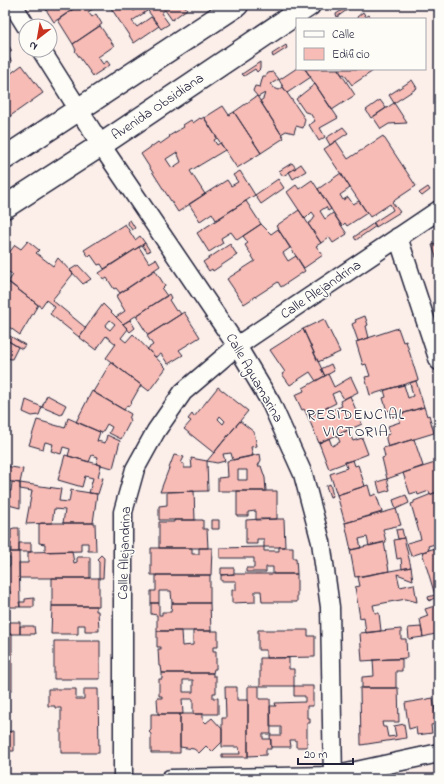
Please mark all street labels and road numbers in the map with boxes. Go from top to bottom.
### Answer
street label: Avenida Obsidiana [107,68,209,146]
street label: Calle Alejandrina [276,255,366,325]
street label: Calle Aguamarina [219,329,288,427]
street label: Calle Alejandrina [113,506,137,600]

